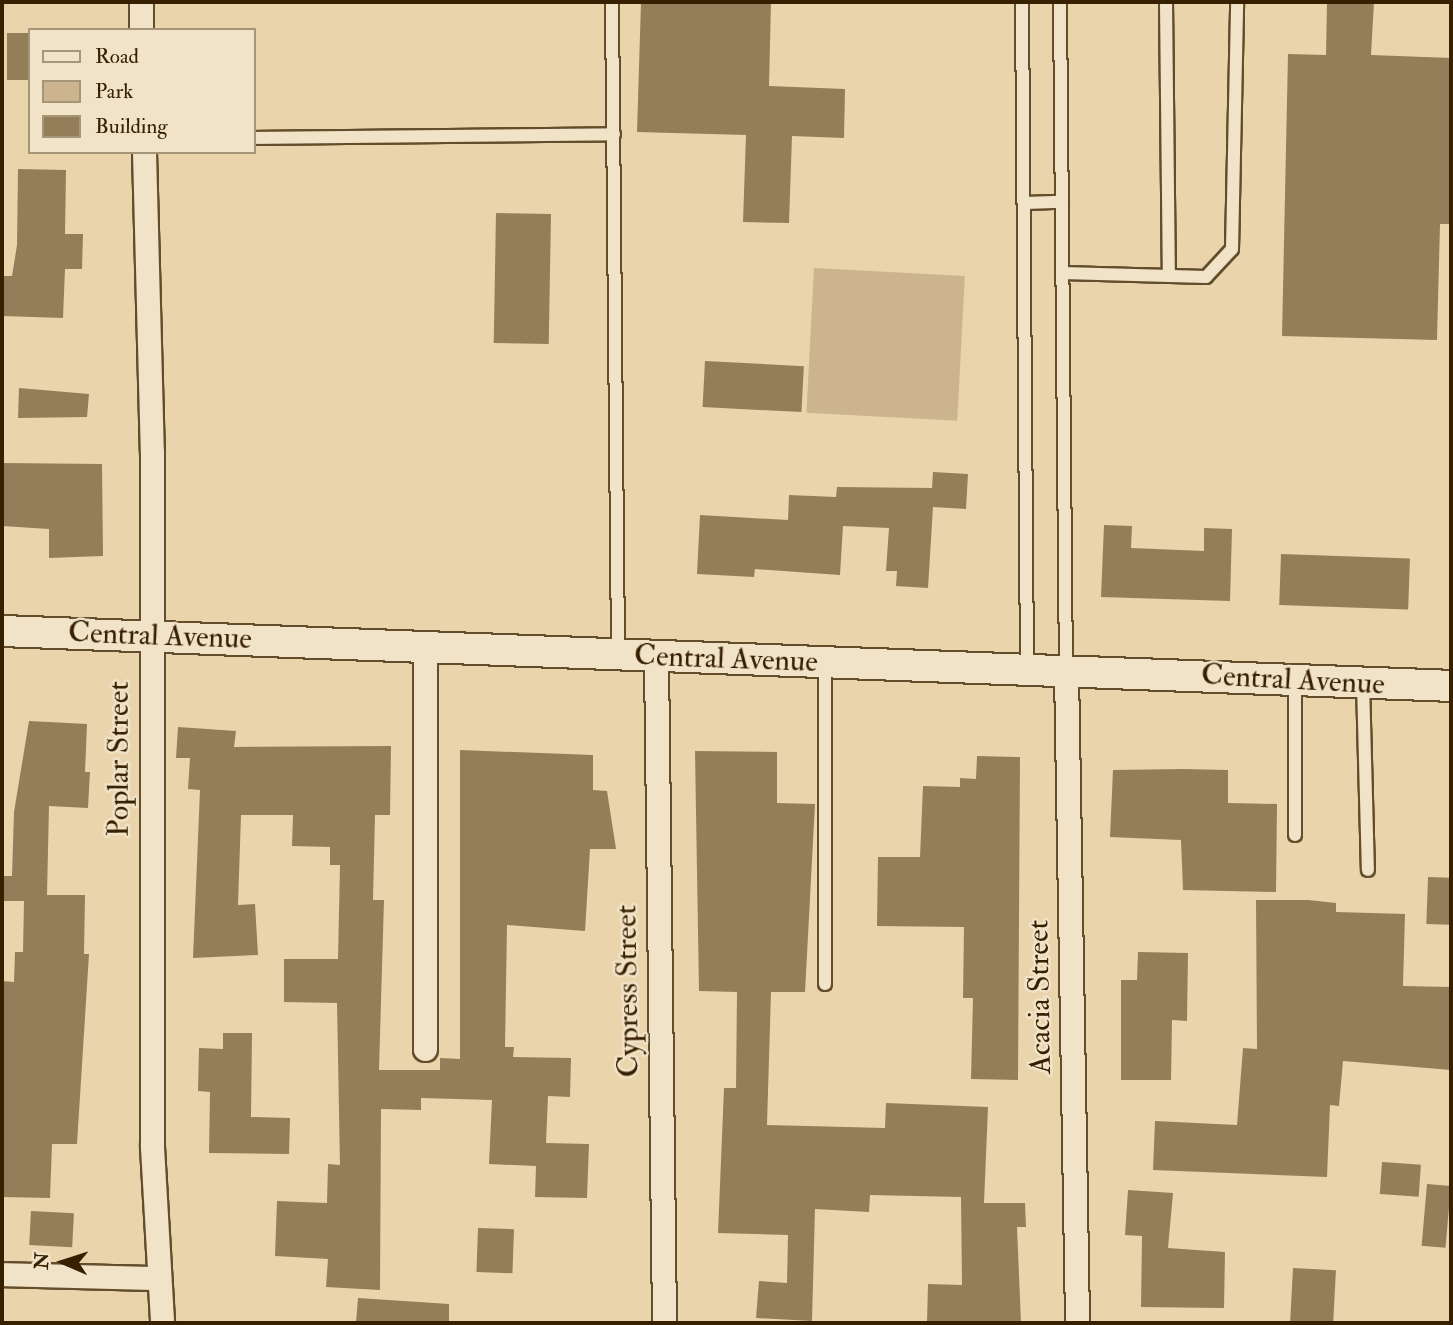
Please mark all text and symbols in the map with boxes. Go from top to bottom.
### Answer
legend [28,28,256,154]
text: Road [95,43,139,70]
text: Park [95,78,133,105]
text: Building [95,113,168,140]
street label: Central Avenue [67,615,253,657]
street label: Central Avenue [633,638,819,680]
street label: Central Avenue [1200,657,1386,703]
street label: Poplar Street [101,681,137,837]
street label: Cypress Street [608,904,648,1078]
street label: Acacia Street [1021,919,1059,1075]
north arrow [28,1227,98,1297]
text: N [30,1252,54,1270]

